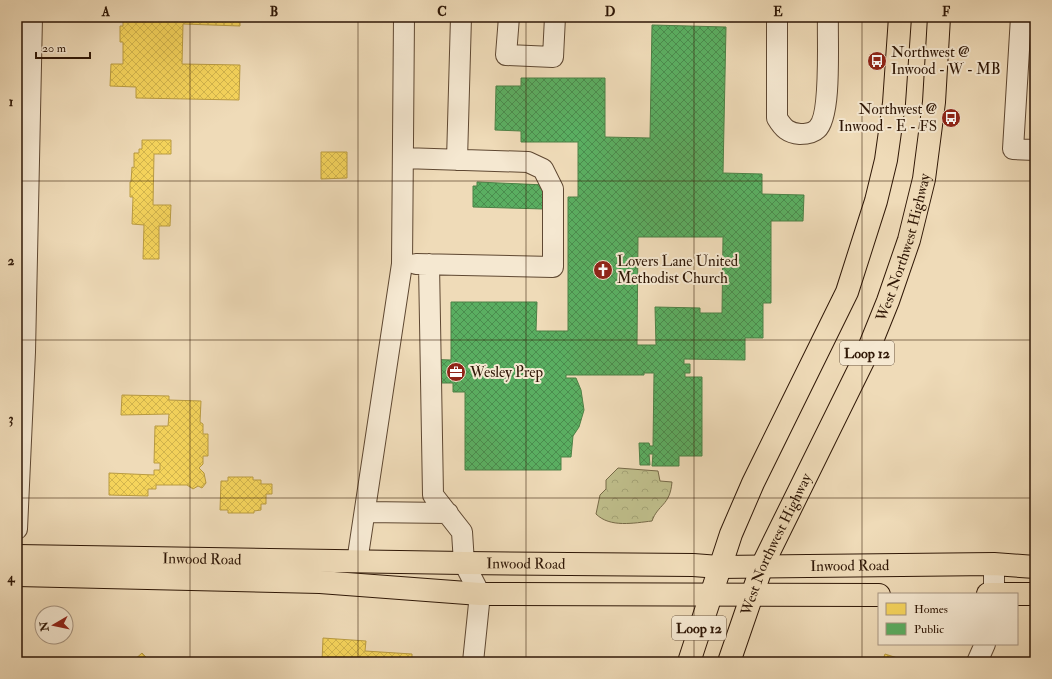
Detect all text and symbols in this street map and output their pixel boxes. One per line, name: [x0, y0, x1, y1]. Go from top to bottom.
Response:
text: A: [101, 4, 111, 20]
text: B: [270, 4, 278, 20]
text: C: [437, 4, 447, 20]
text: D: [605, 4, 616, 20]
text: E: [773, 4, 783, 20]
text: F: [942, 4, 951, 20]
scale bar: [36, 34, 90, 60]
text: 20 m: [42, 41, 67, 56]
place label: Northwest @ Inwood - W - MB: [891, 43, 1001, 79]
bus stop icon: Northwest @ Inwood - W - MB: [866, 50, 888, 72]
text: 1: [9, 94, 14, 110]
place label: Northwest @ Inwood - E - FS: [839, 100, 938, 136]
bus stop icon: Northwest @ Inwood - E - FS: [940, 107, 962, 129]
street label: West Northwest Highway: [871, 172, 934, 325]
place label: Lovers Lane United Methodist Church: [617, 252, 739, 288]
text: 2: [8, 253, 15, 269]
church icon: Lovers Lane United Methodist Church: [592, 259, 614, 281]
road number: Loop 12: [840, 341, 894, 365]
office icon: Wesley Prep: [445, 361, 467, 383]
place label: Wesley Prep: [469, 363, 544, 383]
text: 3: [9, 411, 14, 427]
street label: West Northwest Highway: [736, 470, 816, 619]
street label: Inwood Road: [162, 549, 242, 569]
street label: Inwood Road: [486, 554, 566, 573]
street label: Inwood Road: [810, 556, 890, 576]
text: 4: [6, 570, 15, 586]
legend: [878, 593, 1018, 645]
text: Homes: [914, 602, 948, 617]
north arrow: [34, 605, 74, 645]
road number: Loop 12: [672, 616, 726, 640]
text: N: [37, 619, 52, 633]
text: Public: [914, 622, 944, 637]

